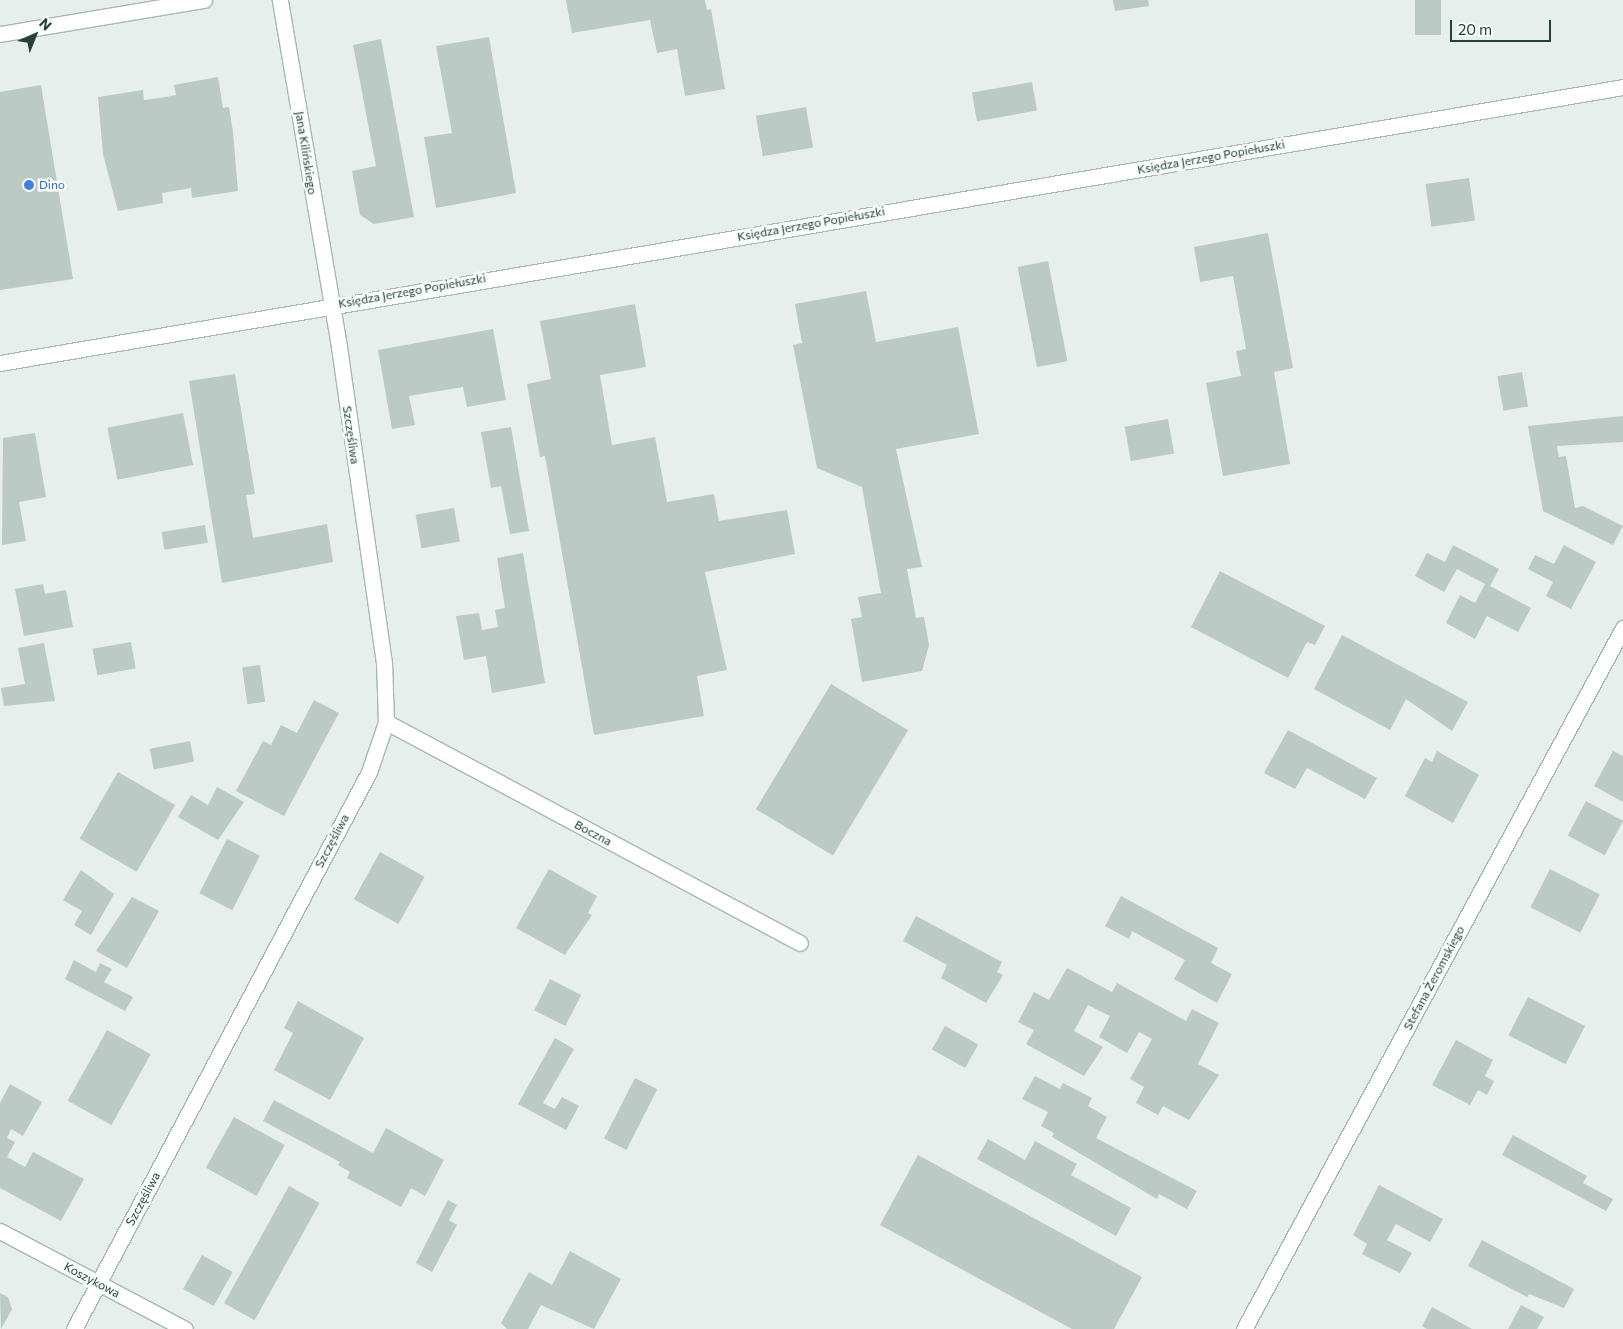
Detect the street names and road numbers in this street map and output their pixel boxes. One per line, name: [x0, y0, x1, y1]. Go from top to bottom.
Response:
street label: Jana Kilińskiego: [292, 110, 320, 196]
street label: Księdza Jerzego Popiełuszki: [1136, 137, 1286, 177]
street label: Księdza Jerzego Popiełuszki: [736, 204, 886, 244]
street label: Księdza Jerzego Popiełuszki: [337, 271, 487, 311]
street label: Szczęśliwa: [340, 405, 362, 465]
street label: Szczęśliwa: [312, 812, 352, 870]
street label: Boczna: [572, 817, 614, 849]
street label: Stefana Żeromskiego: [1400, 923, 1468, 1033]
street label: Szczęśliwa: [123, 1170, 163, 1228]
street label: Koszykowa: [62, 1259, 122, 1301]

